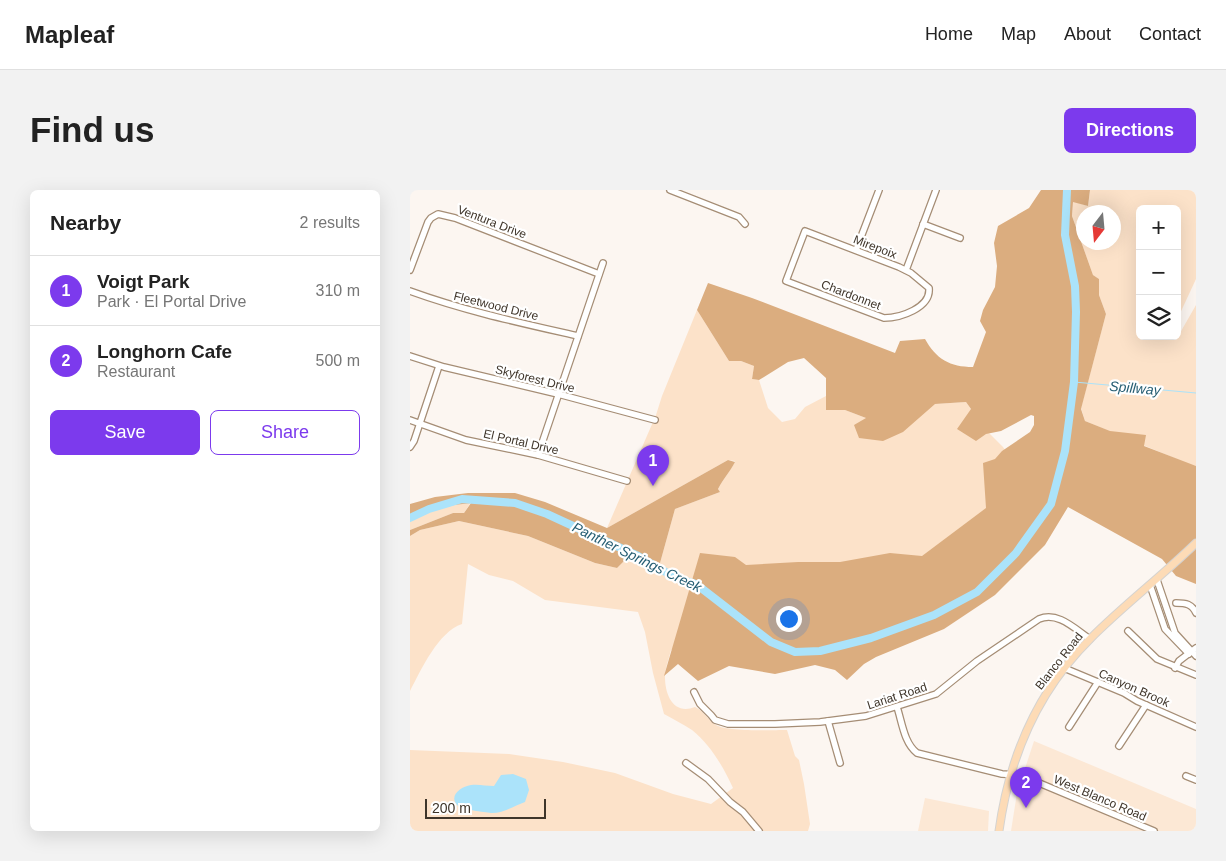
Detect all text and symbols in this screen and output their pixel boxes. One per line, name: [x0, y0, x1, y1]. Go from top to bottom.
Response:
text: Mapleaf: [25, 21, 114, 48]
text: Home: [925, 24, 973, 44]
text: Map: [1001, 24, 1036, 44]
text: About: [1064, 24, 1111, 44]
text: Contact: [1139, 24, 1201, 44]
button: Directions: [1064, 108, 1196, 153]
text: Find us: [30, 110, 154, 149]
street label: Ventura Drive: [456, 202, 529, 242]
north arrow: [1076, 205, 1121, 250]
map controls: [1136, 205, 1181, 340]
button: +: [1136, 205, 1181, 250]
text: Nearby: [50, 211, 121, 234]
text: 2 results: [300, 214, 360, 231]
street label: Mirepoix: [851, 232, 899, 262]
button: −: [1136, 250, 1181, 295]
text: Voigt Park: [97, 271, 190, 292]
street label: Chardonnet: [819, 277, 883, 313]
text: 1: [62, 282, 70, 299]
text: 310 m: [316, 282, 360, 299]
street label: Fleetwood Drive: [452, 289, 540, 323]
text: Park · El Portal Drive: [97, 293, 246, 310]
button: layers: [1136, 295, 1181, 340]
text: Longhorn Cafe: [97, 341, 232, 362]
text: 2: [62, 352, 70, 369]
text: 500 m: [316, 352, 360, 369]
street label: Skyforest Drive: [494, 362, 576, 396]
text: Restaurant: [97, 363, 175, 380]
water label: Spillway: [1109, 378, 1162, 398]
button: Save: [50, 410, 200, 455]
button: Share: [210, 410, 360, 455]
street label: El Portal Drive: [482, 427, 560, 458]
pin: 1: [637, 445, 669, 486]
water label: Panther Springs Creek: [570, 519, 705, 596]
your location: [776, 606, 802, 632]
street label: Blanco Road: [1032, 630, 1086, 692]
street label: Canyon Brook: [1096, 666, 1172, 710]
street label: Lariat Road: [865, 680, 929, 712]
pin: 2: [1010, 767, 1042, 808]
street label: West Blanco Road: [1052, 772, 1148, 824]
scale bar: [425, 796, 546, 819]
text: 200 m: [432, 800, 471, 816]

